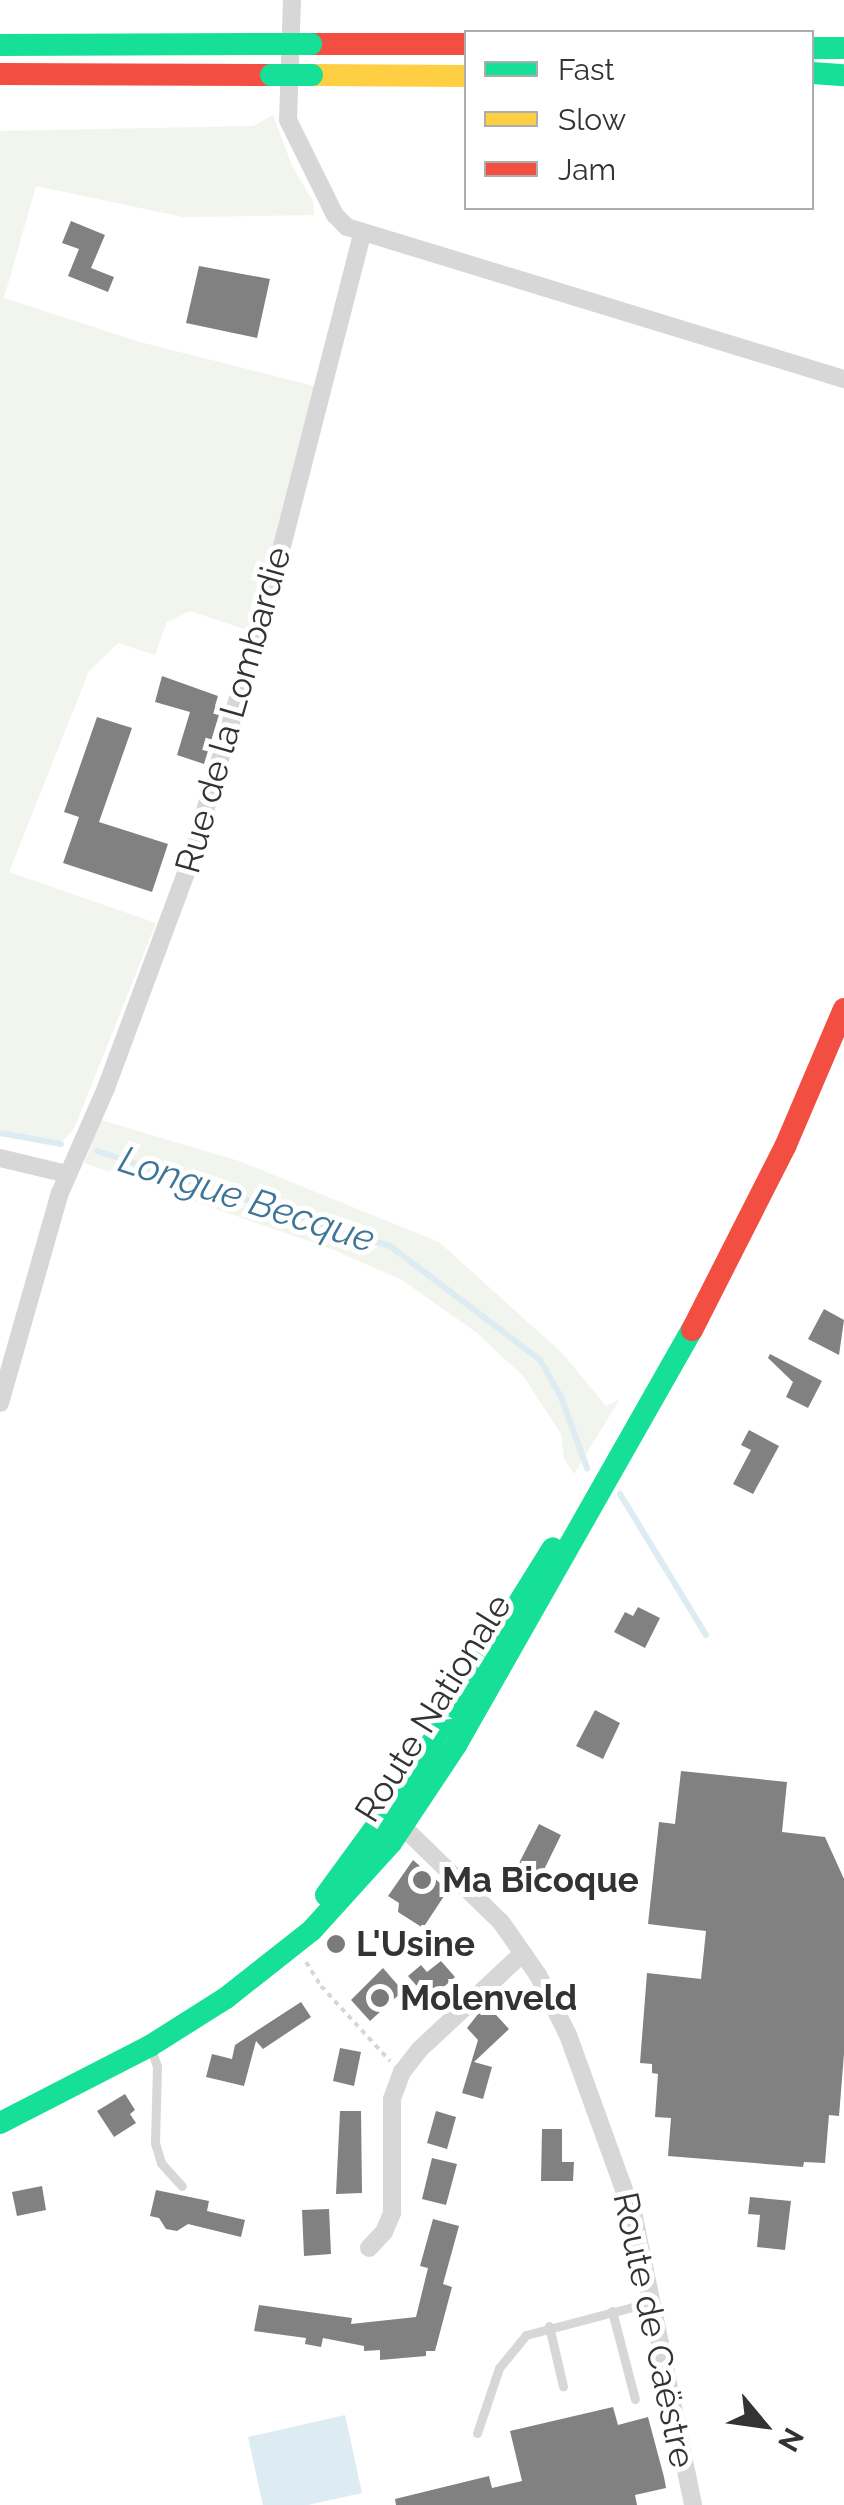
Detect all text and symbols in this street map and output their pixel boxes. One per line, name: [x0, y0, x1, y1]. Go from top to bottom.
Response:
legend: [464, 30, 814, 210]
text: Fast: [558, 52, 615, 87]
text: Slow: [558, 102, 626, 137]
text: Jam: [558, 152, 616, 187]
street label: Rue de la Lombardie: [166, 542, 300, 878]
water label: Longue Becque: [113, 1136, 381, 1262]
street label: Route Nationale: [346, 1587, 520, 1829]
place label: Ma Bicoque: [442, 1859, 639, 1901]
marker: Ma Bicoque: [411, 1869, 433, 1891]
place label: L'Usine: [356, 1923, 475, 1965]
marker: L'Usine: [325, 1933, 347, 1955]
place label: Molenveld: [400, 1977, 577, 2019]
marker: Molenveld: [369, 1987, 391, 2009]
street label: Route de Caëstre: [604, 2188, 704, 2472]
north arrow: [714, 2375, 814, 2475]
text: N: [771, 2422, 810, 2457]

